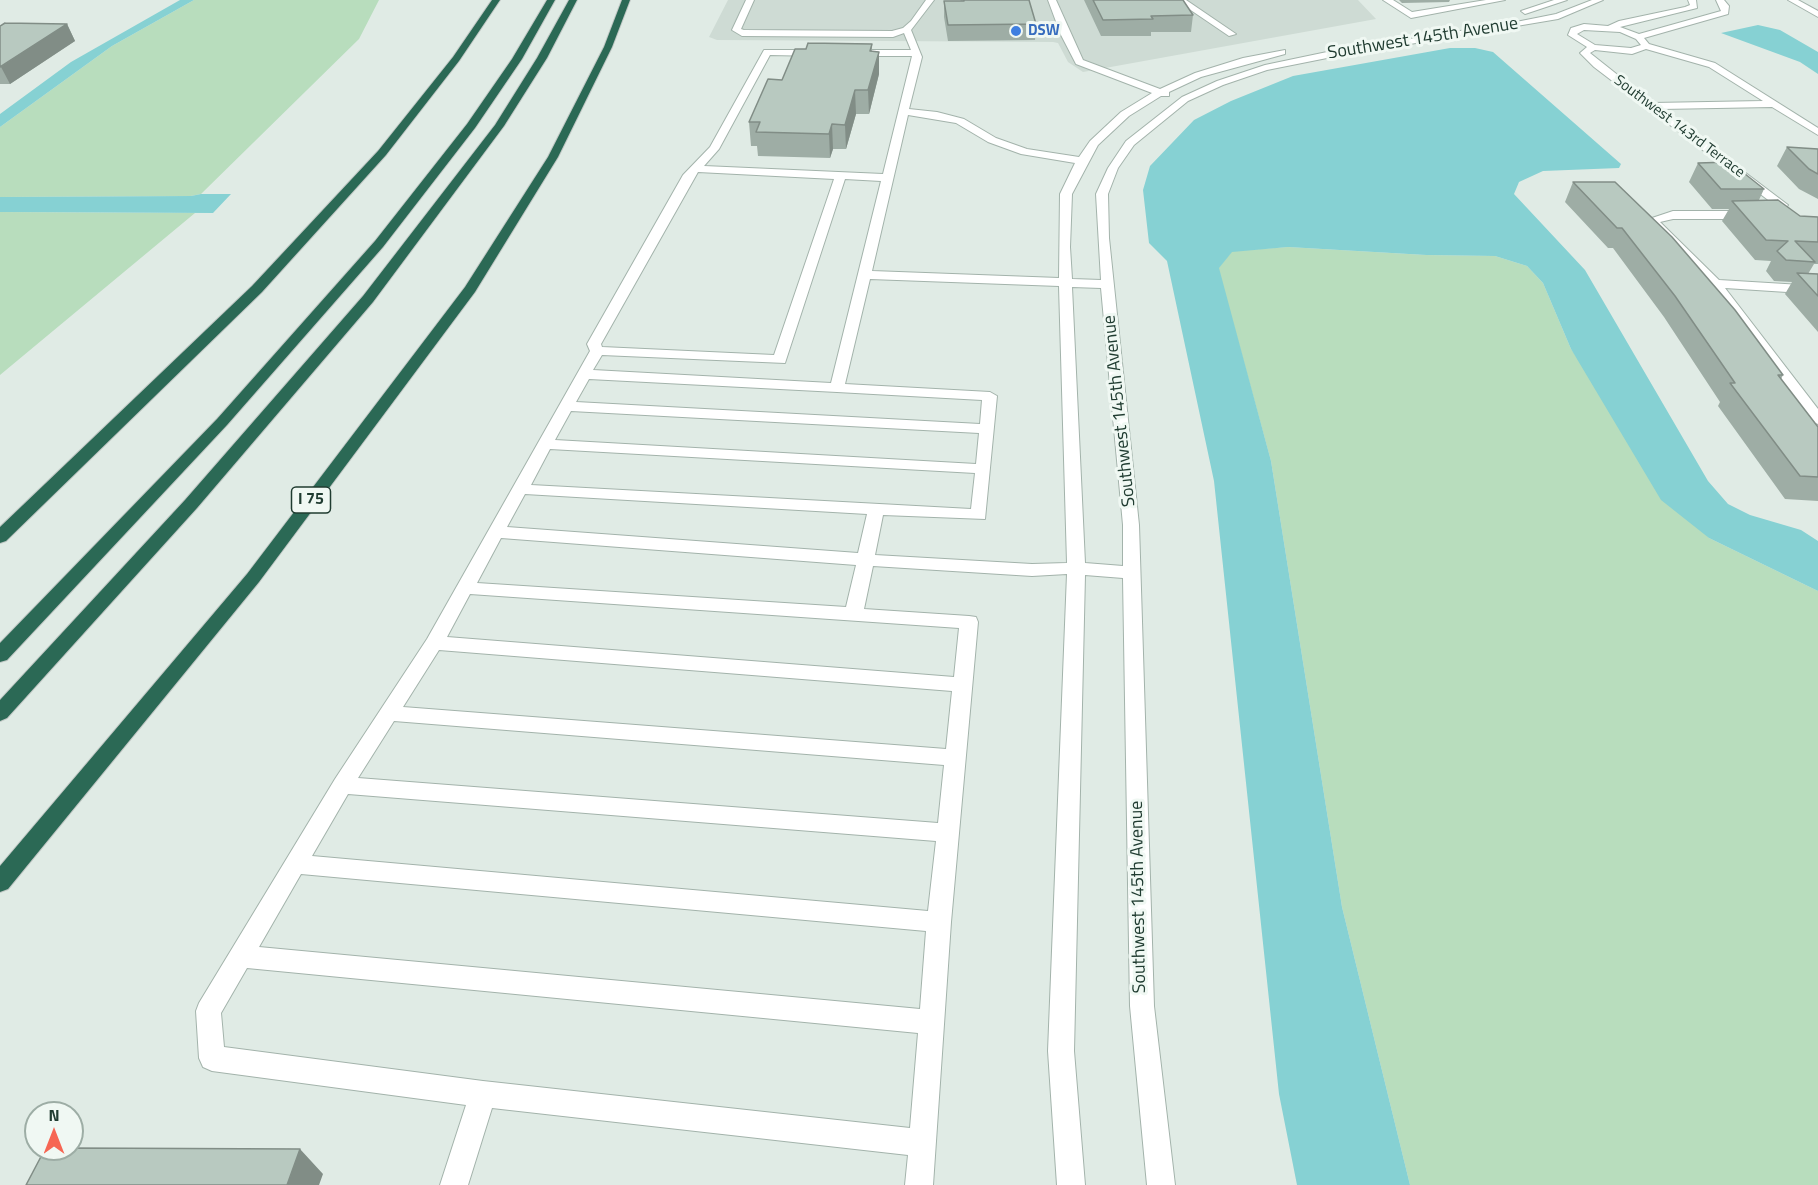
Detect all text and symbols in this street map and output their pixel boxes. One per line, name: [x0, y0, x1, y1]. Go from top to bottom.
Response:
street label: Southwest 145th Avenue: [1326, 13, 1520, 65]
place label: DSW: [1028, 22, 1060, 40]
marker: DSW: [1009, 24, 1023, 38]
street label: Southwest 143rd Terrace: [1610, 72, 1748, 182]
street label: Southwest 145th Avenue: [1099, 314, 1141, 508]
road number: I 75: [292, 487, 330, 513]
street label: Southwest 145th Avenue: [1127, 801, 1151, 993]
north arrow: [24, 1101, 84, 1161]
text: N: [48, 1103, 60, 1127]

